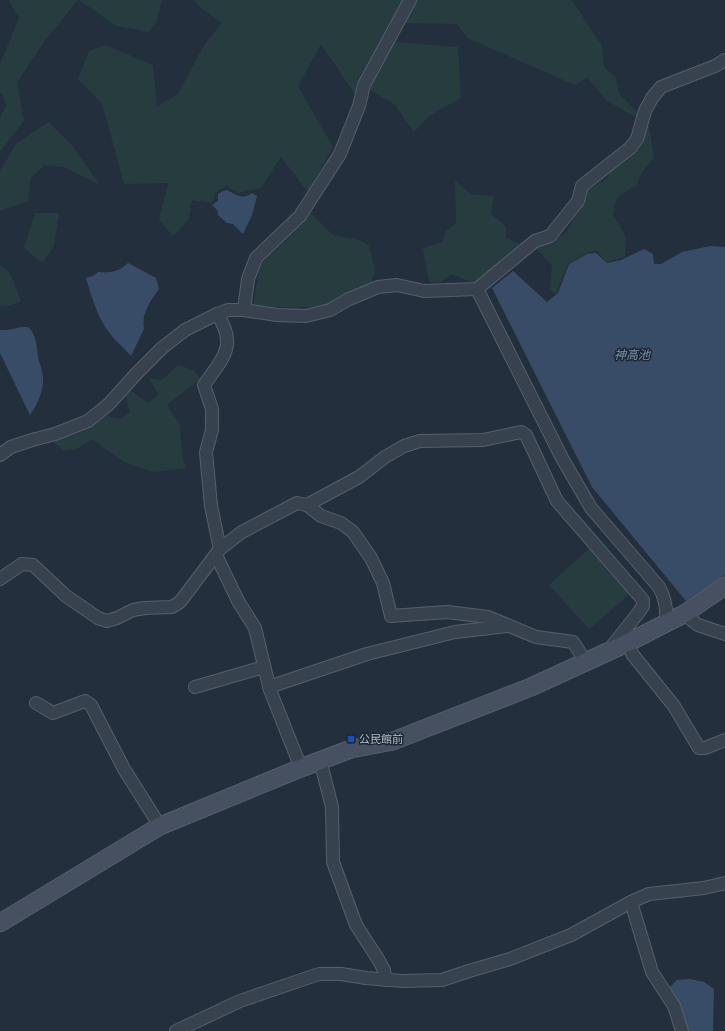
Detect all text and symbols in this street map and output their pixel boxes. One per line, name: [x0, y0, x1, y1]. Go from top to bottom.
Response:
water label: 神高池: [614, 347, 651, 363]
place label: 公民館前: [359, 732, 403, 746]
marker: 公民館前: [346, 734, 356, 744]

